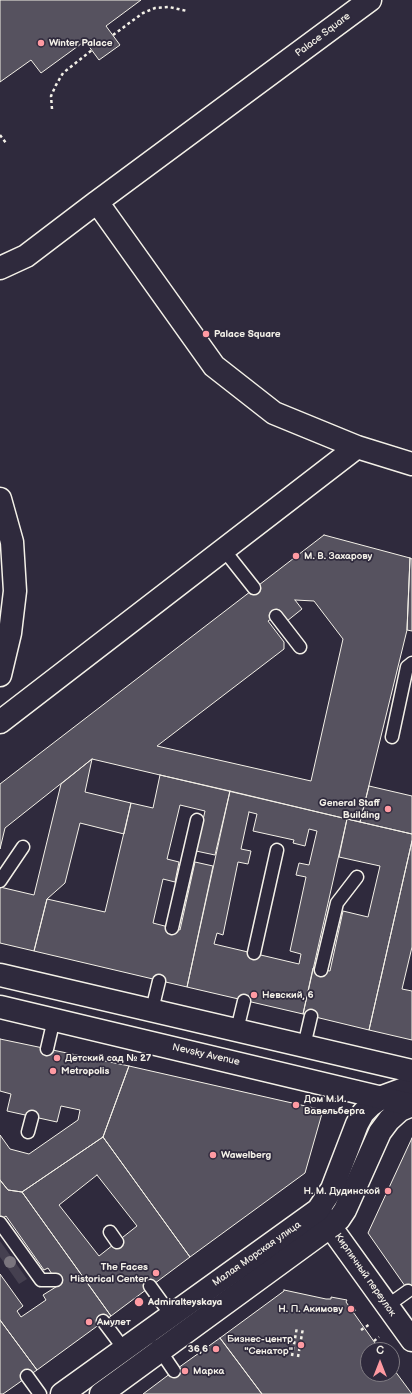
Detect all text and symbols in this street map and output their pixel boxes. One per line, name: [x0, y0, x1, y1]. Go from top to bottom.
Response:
street label: Palace Square: [293, 10, 353, 60]
place label: Winter Palace: [49, 37, 113, 49]
marker: Winter Palace: [36, 38, 46, 48]
place label: Palace Square: [214, 328, 280, 340]
marker: Palace Square: [201, 329, 211, 339]
place label: М. В. Захарову: [304, 550, 372, 562]
marker: М. В. Захарову: [291, 551, 301, 561]
place label: General Staff Building: [319, 797, 380, 820]
marker: General Staff Building: [383, 804, 393, 814]
place label: Невский, 6: [262, 989, 313, 1001]
marker: Невский, 6: [249, 990, 259, 1000]
street label: Nevsky Avenue: [171, 1041, 241, 1069]
place label: Детский сад № 27: [65, 1052, 151, 1064]
marker: Детский сад № 27: [52, 1053, 62, 1063]
place label: Metropolis: [61, 1065, 109, 1077]
marker: Metropolis: [48, 1066, 58, 1076]
place label: Дом М.И. Вавельберга: [304, 1093, 365, 1116]
marker: Дом М.И. Вавельберга: [291, 1100, 301, 1110]
place label: Wawelberg: [221, 1149, 271, 1161]
marker: Wawelberg: [208, 1150, 218, 1160]
place label: Н. М. Дудинской: [303, 1185, 380, 1197]
marker: Н. М. Дудинской: [383, 1186, 393, 1196]
street label: Малая Морская улица: [210, 1219, 304, 1289]
street label: Кирпичный переулок: [332, 1231, 398, 1319]
place label: The Faces Historical Center: [70, 1261, 148, 1284]
marker: The Faces Historical Center: [151, 1268, 161, 1278]
marker: Admiralteyskaya: [133, 1296, 145, 1308]
place label: Admiralteyskaya: [148, 1296, 222, 1308]
place label: Н. П. Акимову: [278, 1303, 343, 1315]
marker: Н. П. Акимову: [346, 1304, 356, 1314]
place label: Амулет: [97, 1316, 131, 1328]
marker: Амулет: [84, 1317, 94, 1327]
place label: Бизнес-центр "Сенатор": [227, 1333, 293, 1356]
marker: Бизнес-центр "Сенатор": [296, 1340, 306, 1350]
north arrow: [360, 1342, 400, 1382]
place label: 36,6: [188, 1343, 208, 1355]
marker: 36,6: [211, 1344, 221, 1354]
text: С: [376, 1344, 384, 1357]
place label: Марка: [193, 1365, 224, 1377]
marker: Марка: [180, 1366, 190, 1376]

